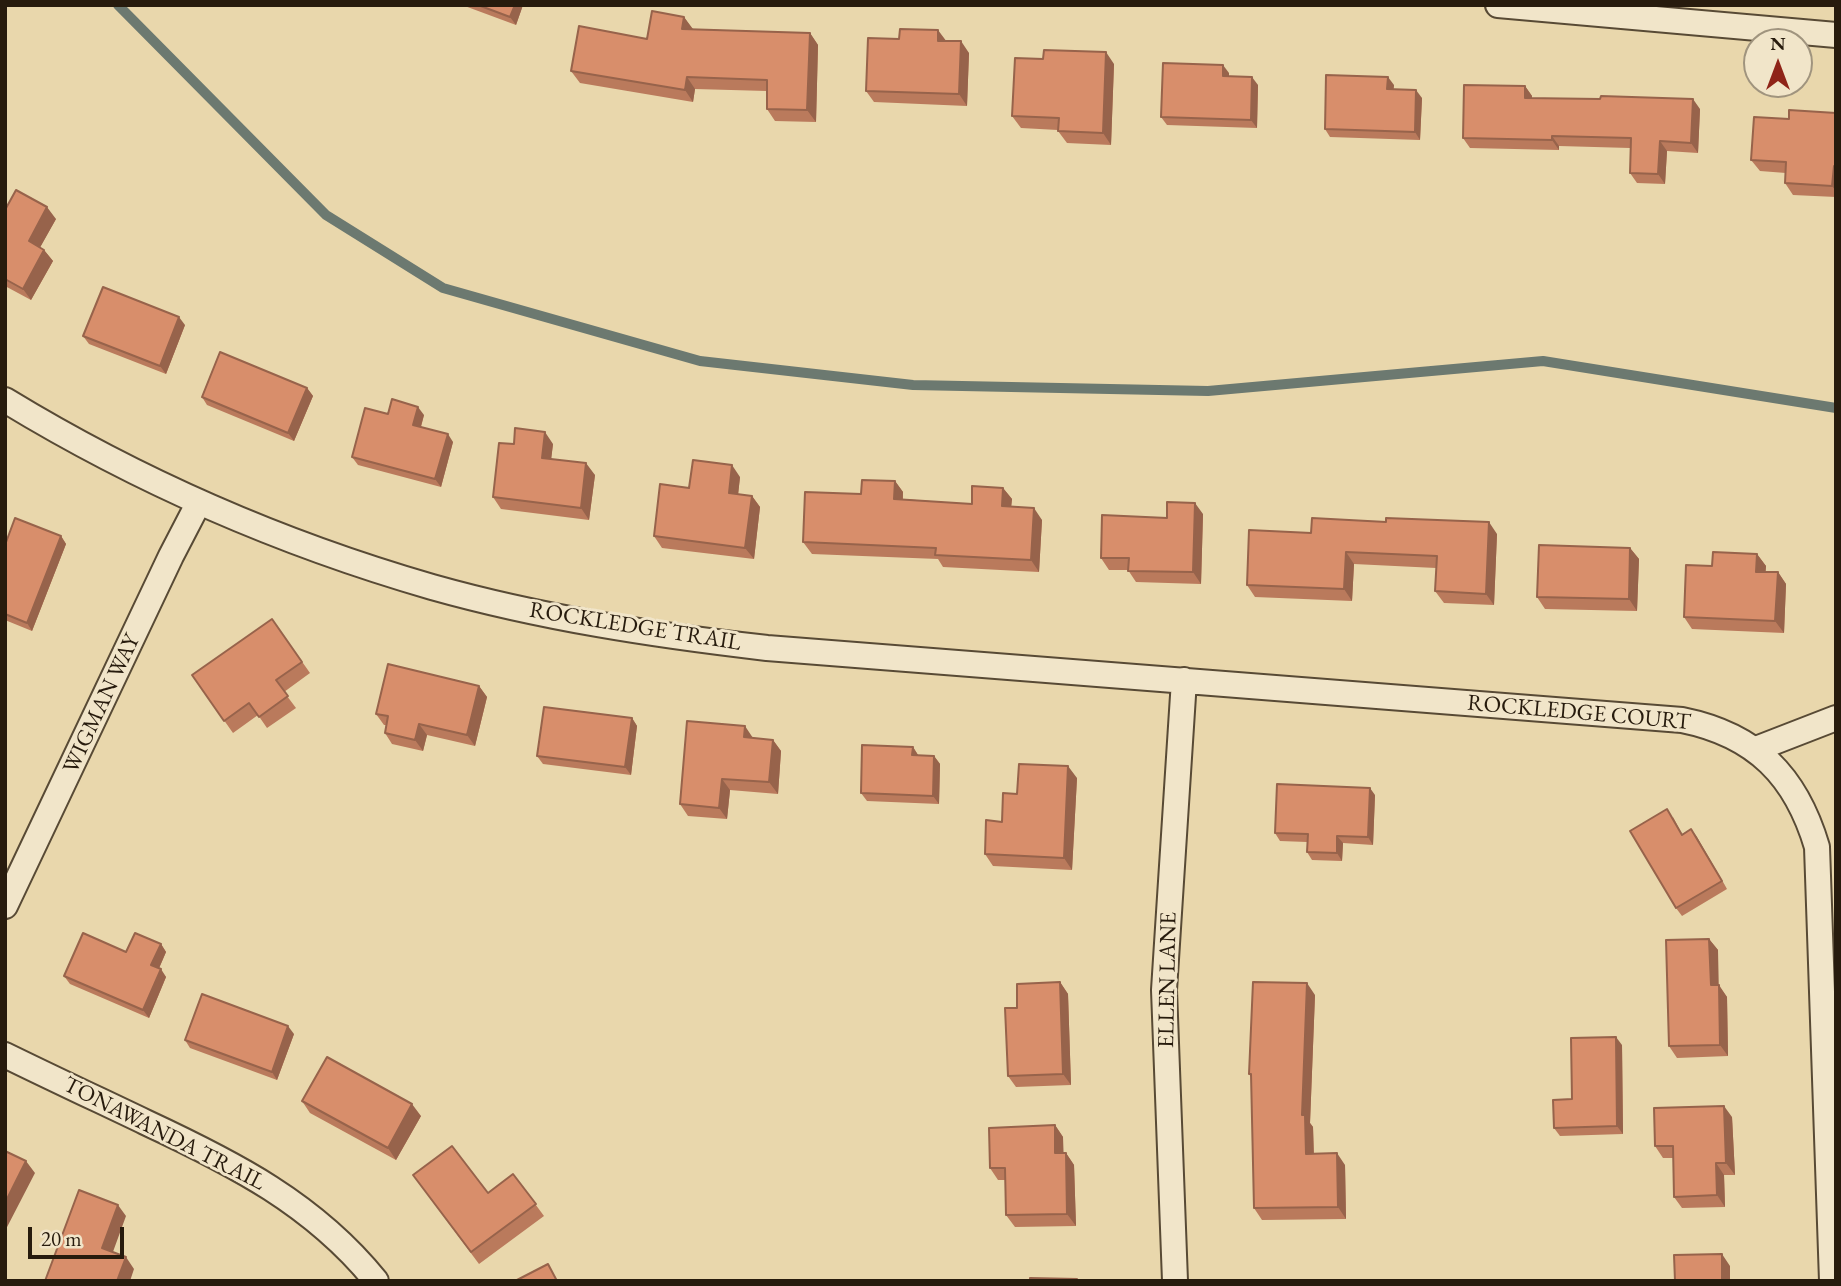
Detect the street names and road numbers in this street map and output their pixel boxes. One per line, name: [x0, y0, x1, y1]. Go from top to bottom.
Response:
street label: ROCKLEDGE TRAIL: [527, 597, 743, 657]
street label: WIGMAN WAY: [58, 630, 146, 778]
street label: ROCKLEDGE COURT: [1466, 689, 1692, 737]
street label: ELLEN LANE: [1153, 912, 1183, 1048]
street label: TONAWANDA TRAIL: [59, 1071, 269, 1197]

